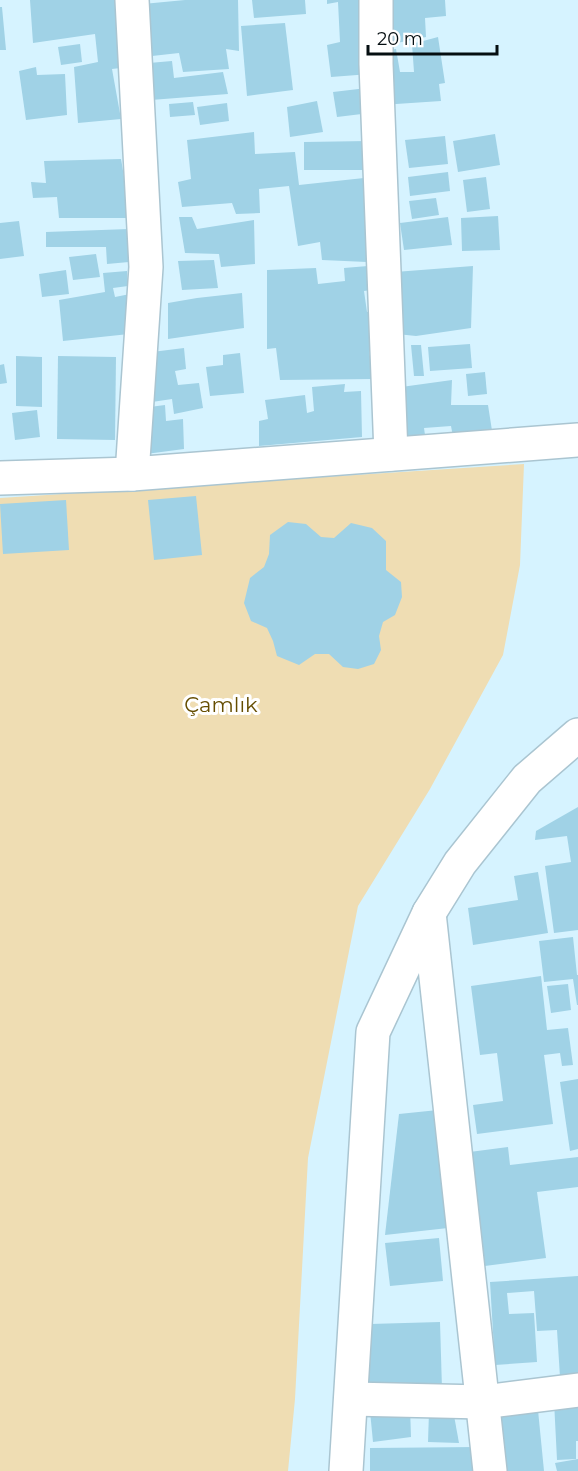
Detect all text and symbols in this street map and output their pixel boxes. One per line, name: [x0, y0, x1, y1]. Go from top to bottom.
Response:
scale bar: [368, 18, 497, 56]
text: 20 m: [377, 28, 423, 50]
park label: Çamlık: [184, 692, 258, 717]

